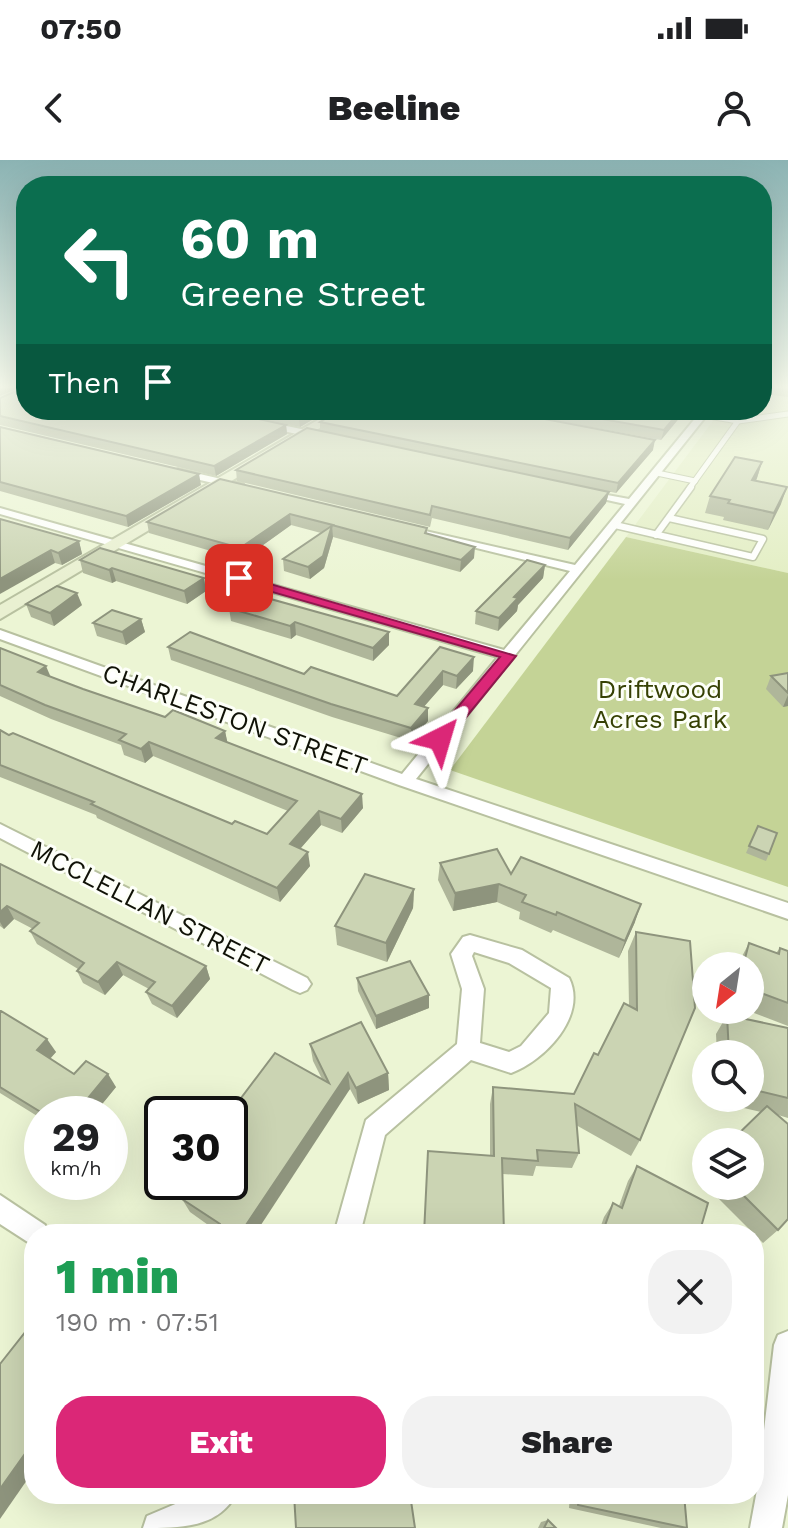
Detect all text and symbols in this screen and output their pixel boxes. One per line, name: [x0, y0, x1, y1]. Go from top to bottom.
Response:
text: 07:50: [40, 11, 122, 46]
icon: back: [32, 86, 76, 130]
icon: person: [712, 86, 756, 130]
text: Beeline: [328, 87, 460, 129]
text: 60 m: [180, 206, 319, 272]
icon: left: [48, 208, 152, 312]
text: Greene Street: [180, 273, 425, 315]
icon: arrive: [136, 360, 180, 404]
text: Then: [48, 365, 120, 400]
pin: [205, 544, 273, 612]
icon: arrive: [217, 556, 261, 600]
street label: CHARLESTON STREET: [98, 657, 372, 781]
park label: Driftwood Acres Park: [592, 674, 728, 734]
position arrow: [398, 697, 482, 781]
street label: MCCLELLAN STREET: [26, 834, 274, 980]
north arrow: [692, 952, 764, 1024]
map controls: [692, 952, 764, 1200]
button: search: [692, 1040, 764, 1112]
speed limit sign: 30: [144, 1096, 248, 1200]
text: 29: [52, 1114, 100, 1161]
button: layers: [692, 1128, 764, 1200]
text: km/h: [50, 1156, 102, 1180]
text: 1 min: [56, 1248, 179, 1305]
button: close: [648, 1250, 732, 1334]
text: 190 m · 07:51: [56, 1307, 219, 1337]
button: Exit: [56, 1396, 386, 1488]
button: Share: [402, 1396, 732, 1488]

